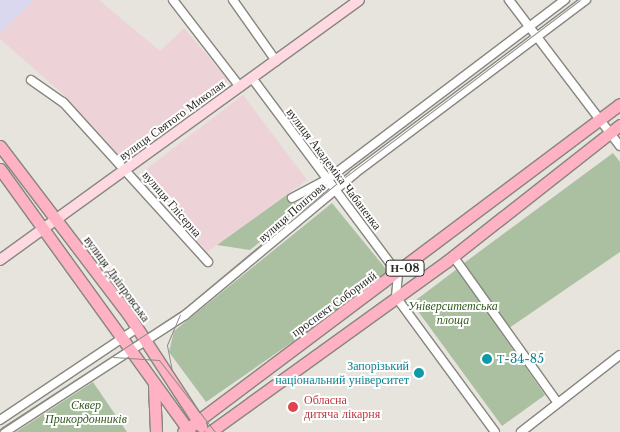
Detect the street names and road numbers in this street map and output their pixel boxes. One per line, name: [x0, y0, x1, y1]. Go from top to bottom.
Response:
street label: вулиця Святого Миколая: [116, 77, 228, 163]
street label: вулиця Академіка Чабаненка: [284, 105, 384, 233]
street label: вулиця Глісерна: [140, 168, 204, 240]
street label: вулиця Поштова: [255, 179, 329, 245]
street label: вулиця Дніпровська: [81, 233, 153, 325]
road number: Н-08: [385, 260, 425, 276]
street label: проспект Соборний: [289, 268, 379, 340]

